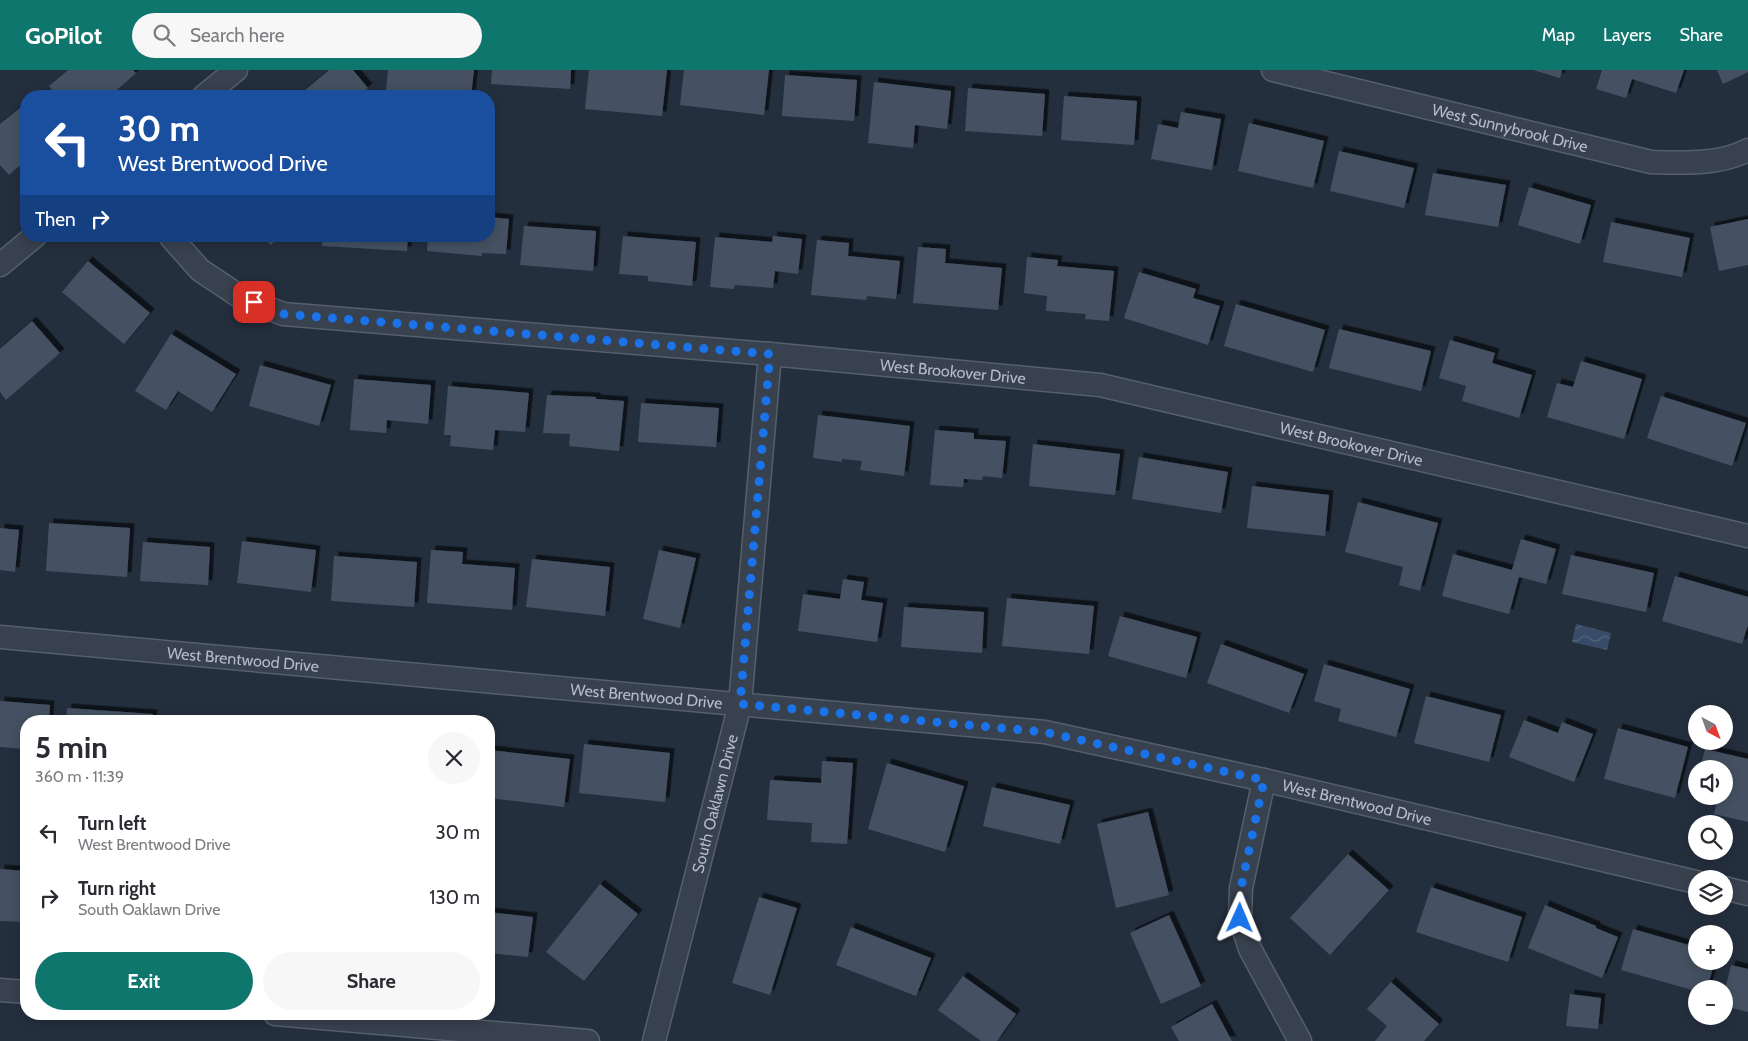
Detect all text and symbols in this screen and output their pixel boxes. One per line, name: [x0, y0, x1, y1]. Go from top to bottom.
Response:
search box: [132, 13, 482, 58]
text: GoPilot: [25, 21, 102, 50]
icon: search: [150, 21, 178, 49]
text: Search here: [190, 24, 284, 47]
text: Map: [1542, 24, 1575, 46]
text: Layers: [1603, 24, 1652, 46]
text: Share: [1680, 24, 1723, 46]
street label: West Sunnybrook Drive: [1430, 100, 1590, 156]
text: 30 m: [118, 107, 200, 150]
icon: left: [35, 110, 100, 175]
text: West Brentwood Drive: [118, 150, 328, 177]
icon: right: [86, 205, 114, 233]
text: Then: [35, 208, 76, 231]
pin: [233, 281, 275, 323]
icon: arrive: [240, 288, 268, 316]
street label: West Brookover Drive: [879, 355, 1026, 388]
street label: West Brookover Drive: [1278, 418, 1425, 470]
street label: West Brentwood Drive: [166, 643, 320, 676]
street label: West Brentwood Drive: [569, 680, 723, 713]
north arrow: [1688, 705, 1732, 750]
map controls: [1688, 705, 1733, 1025]
text: 5 min: [35, 729, 108, 766]
button: close: [428, 732, 480, 784]
street label: South Oaklawn Drive: [688, 732, 742, 875]
button: sound: [1688, 760, 1733, 805]
text: 360 m · 11:39: [35, 767, 124, 786]
street label: West Brentwood Drive: [1280, 776, 1433, 829]
text: Turn left: [78, 812, 146, 835]
button: search: [1688, 815, 1733, 860]
icon: left: [35, 819, 63, 847]
text: 30 m: [436, 821, 480, 844]
text: West Brentwood Drive: [78, 835, 231, 854]
button: layers: [1688, 870, 1733, 915]
text: Turn right: [78, 877, 156, 900]
icon: right: [35, 884, 63, 912]
text: 130 m: [429, 886, 480, 909]
position arrow: [1213, 891, 1265, 943]
text: South Oaklawn Drive: [78, 900, 221, 919]
button: +: [1688, 925, 1733, 970]
button: Exit: [35, 952, 253, 1010]
button: Share: [263, 952, 480, 1010]
button: −: [1688, 980, 1733, 1025]

